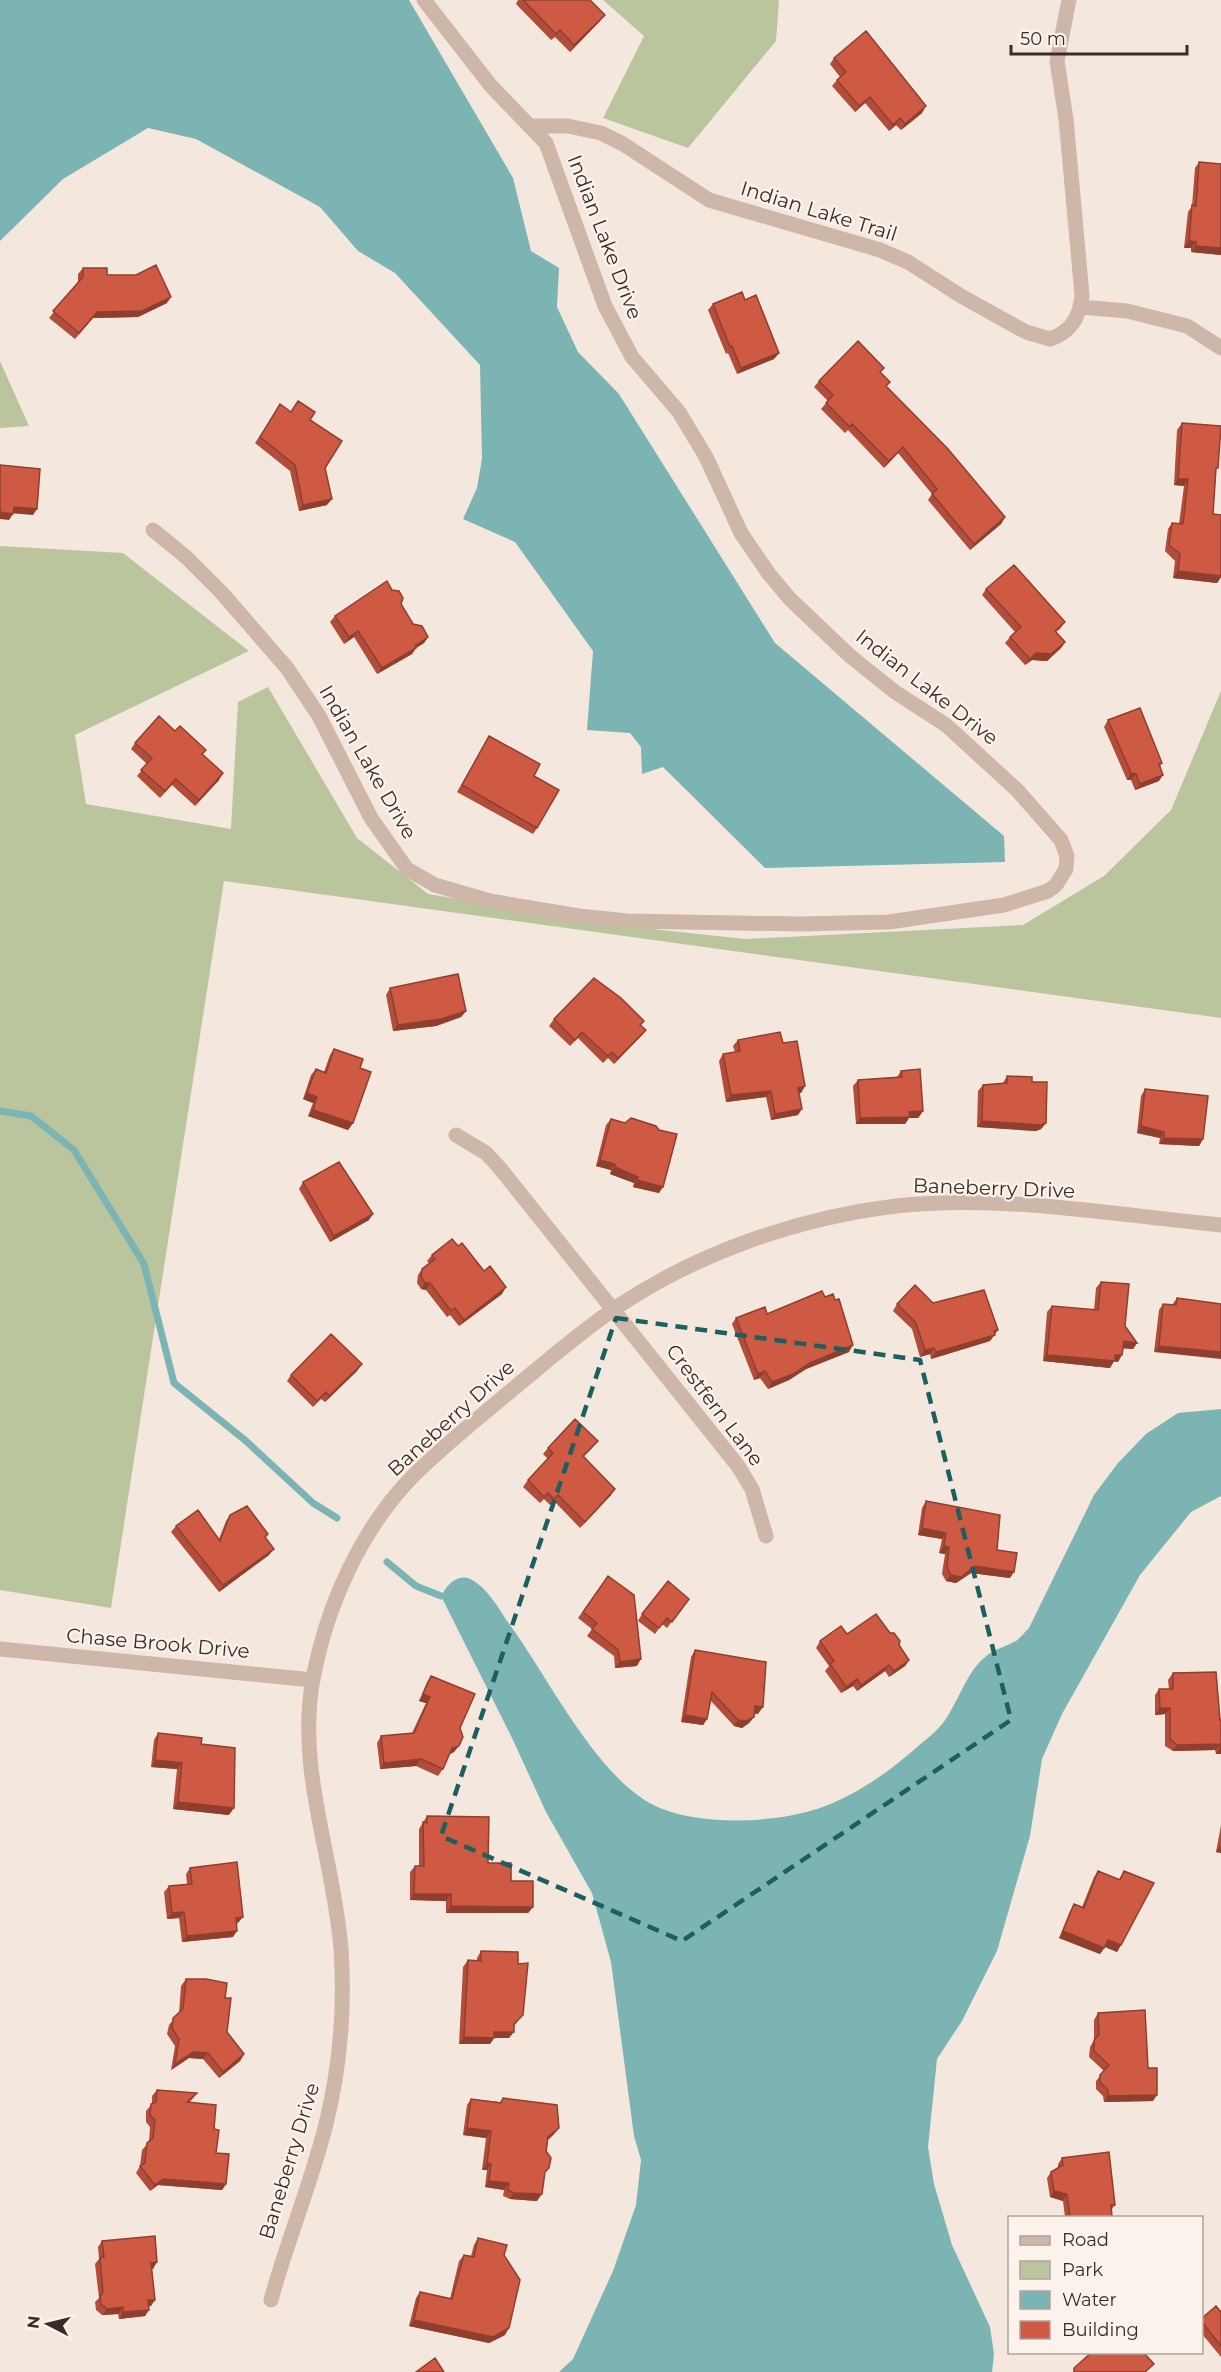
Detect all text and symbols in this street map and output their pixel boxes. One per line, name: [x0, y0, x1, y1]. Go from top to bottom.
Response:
scale bar: [1011, 18, 1186, 56]
text: 50 m: [1020, 28, 1066, 50]
street label: Indian Lake Drive: [563, 152, 647, 322]
street label: Indian Lake Trail: [738, 176, 900, 246]
street label: Indian Lake Drive: [851, 624, 1003, 750]
street label: Indian Lake Drive: [314, 681, 422, 843]
street label: Baneberry Drive: [912, 1173, 1076, 1203]
street label: Crestfern Lane: [661, 1339, 769, 1471]
street label: Baneberry Drive: [383, 1355, 519, 1481]
street label: Chase Brook Drive: [65, 1623, 251, 1663]
street label: Baneberry Drive: [254, 2080, 324, 2242]
legend: [1008, 2216, 1203, 2354]
text: Road: [1062, 2229, 1109, 2251]
text: Park: [1062, 2259, 1103, 2281]
text: Water: [1062, 2289, 1117, 2311]
north arrow: [18, 2294, 78, 2354]
text: N: [23, 2315, 44, 2330]
text: Building: [1062, 2319, 1139, 2341]

